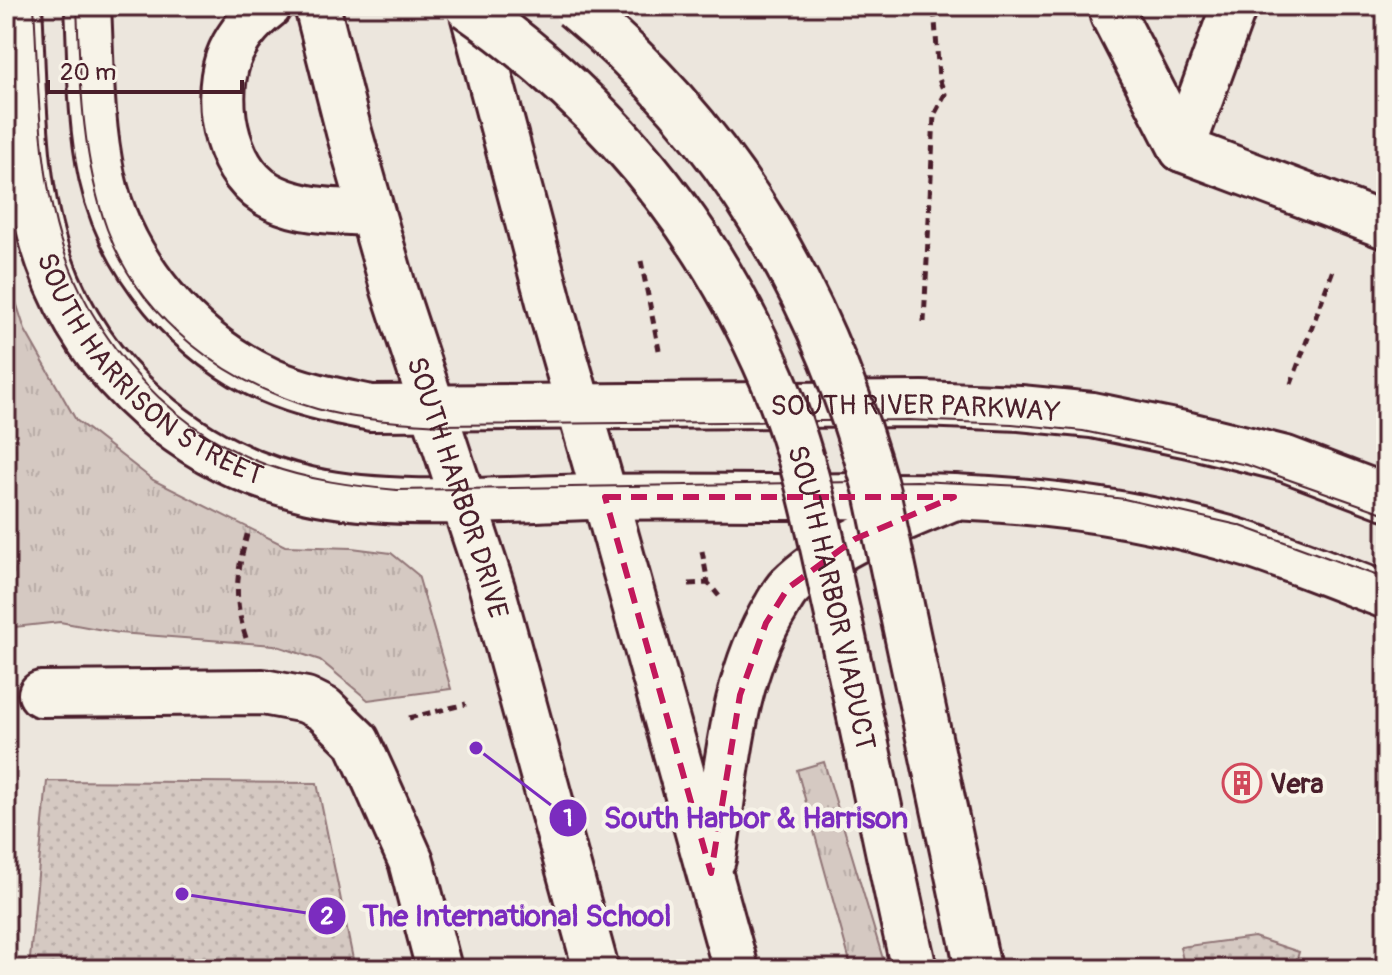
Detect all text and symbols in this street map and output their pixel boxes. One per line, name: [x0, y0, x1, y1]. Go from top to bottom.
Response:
scale bar: [48, 44, 242, 94]
text: 20 m: [60, 58, 116, 87]
street label: SOUTH HARRISON STREET: [28, 248, 268, 494]
street label: SOUTH HARBOR DRIVE: [398, 353, 515, 623]
street label: SOUTH RIVER PARKWAY: [770, 388, 1062, 431]
street label: SOUTH HARBOR VIADUCT: [779, 441, 883, 754]
building icon: Vera: [1221, 762, 1263, 804]
place label: Vera: [1270, 767, 1324, 802]
callout: South Harbor & Harrison: [548, 791, 924, 845]
text: South Harbor & Harrison: [604, 800, 908, 837]
text: 1: [563, 804, 573, 833]
callout: The International School: [307, 889, 688, 943]
text: The International School: [362, 898, 671, 935]
text: 2: [320, 902, 334, 931]

